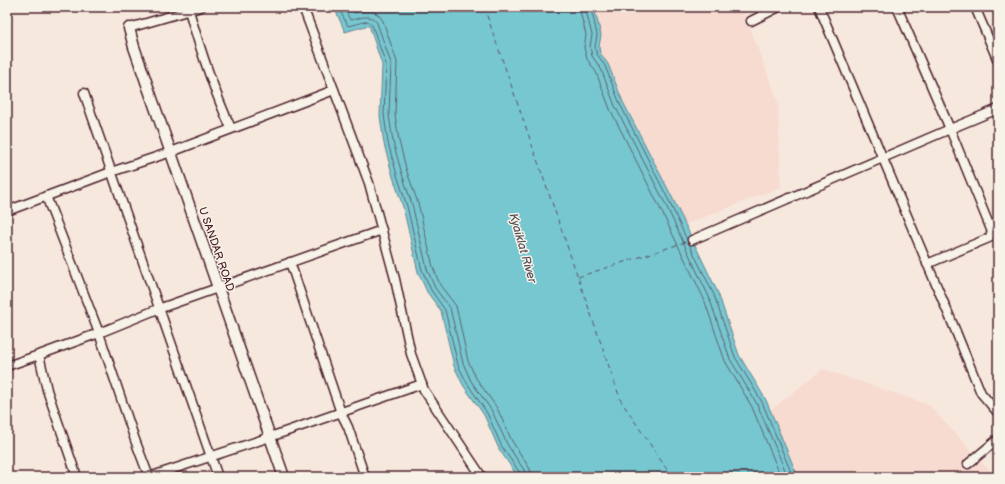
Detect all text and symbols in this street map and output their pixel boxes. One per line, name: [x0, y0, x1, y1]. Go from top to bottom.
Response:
street label: U SANDAR ROAD: [196, 205, 237, 293]
water label: Kyaiklat River: [505, 211, 540, 286]

